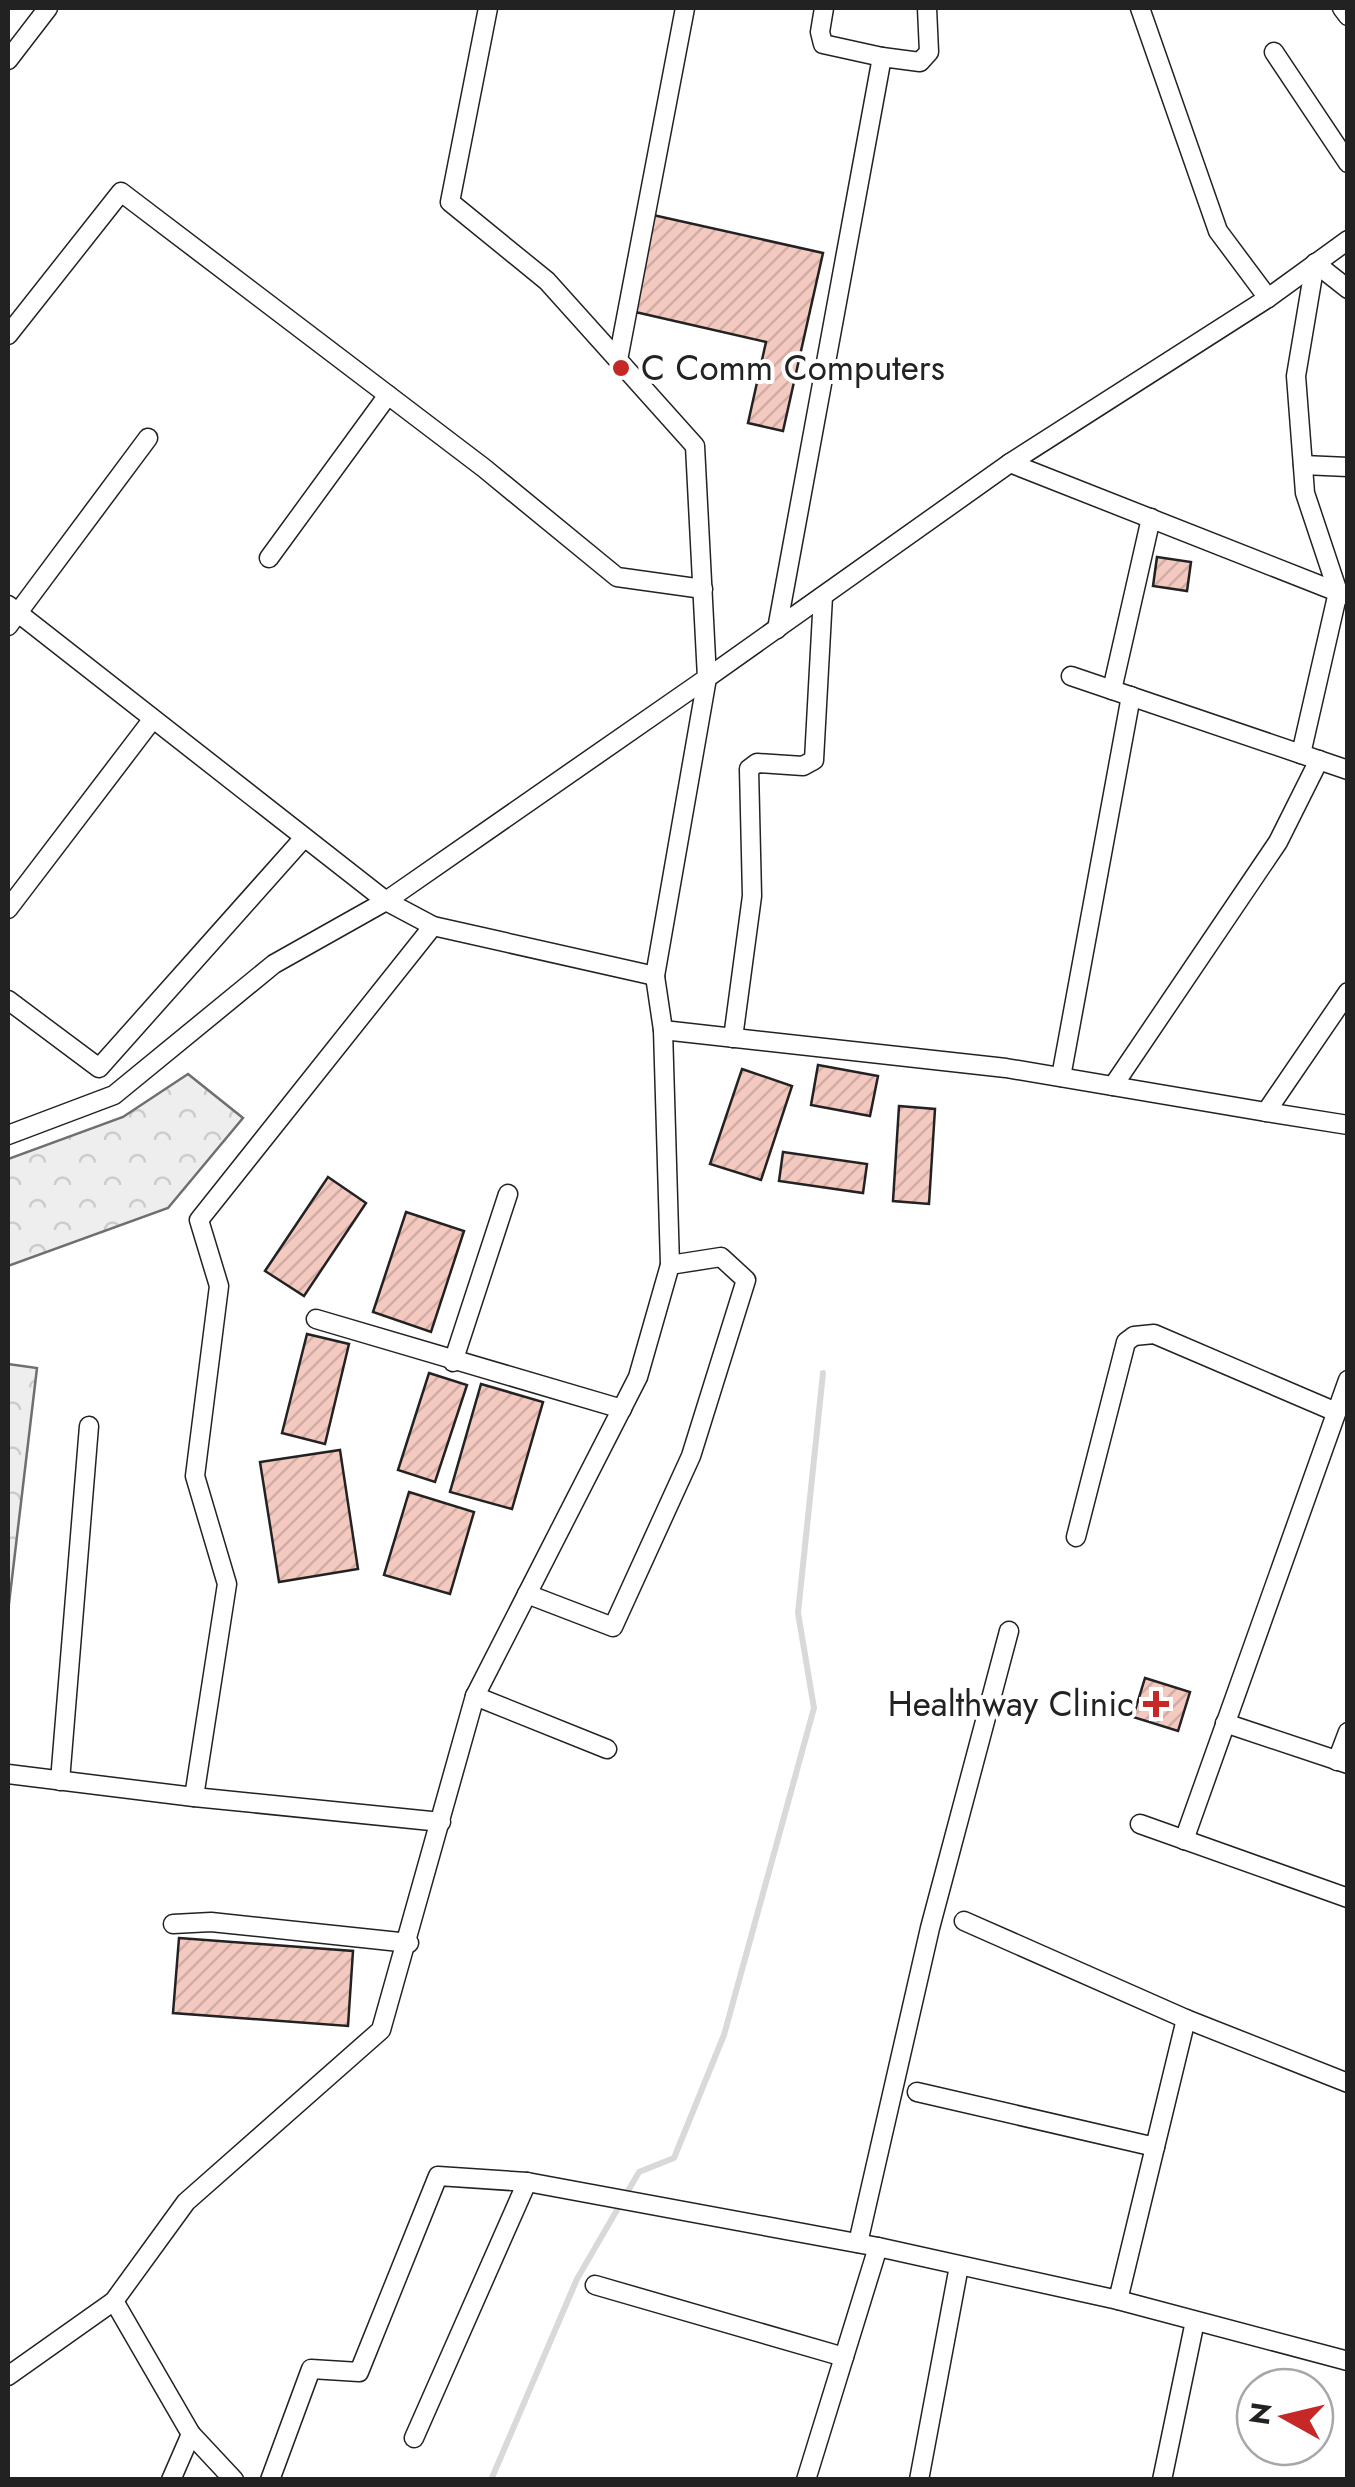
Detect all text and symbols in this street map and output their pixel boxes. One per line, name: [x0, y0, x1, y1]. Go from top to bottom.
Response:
place label: C Comm Computers: [641, 343, 945, 393]
marker: C Comm Computers: [610, 357, 632, 379]
place label: Healthway Clinic: [888, 1679, 1134, 1729]
marker: Healthway Clinic: [1143, 1691, 1169, 1717]
north arrow: [1235, 2367, 1335, 2467]
text: N: [1239, 2400, 1283, 2427]

